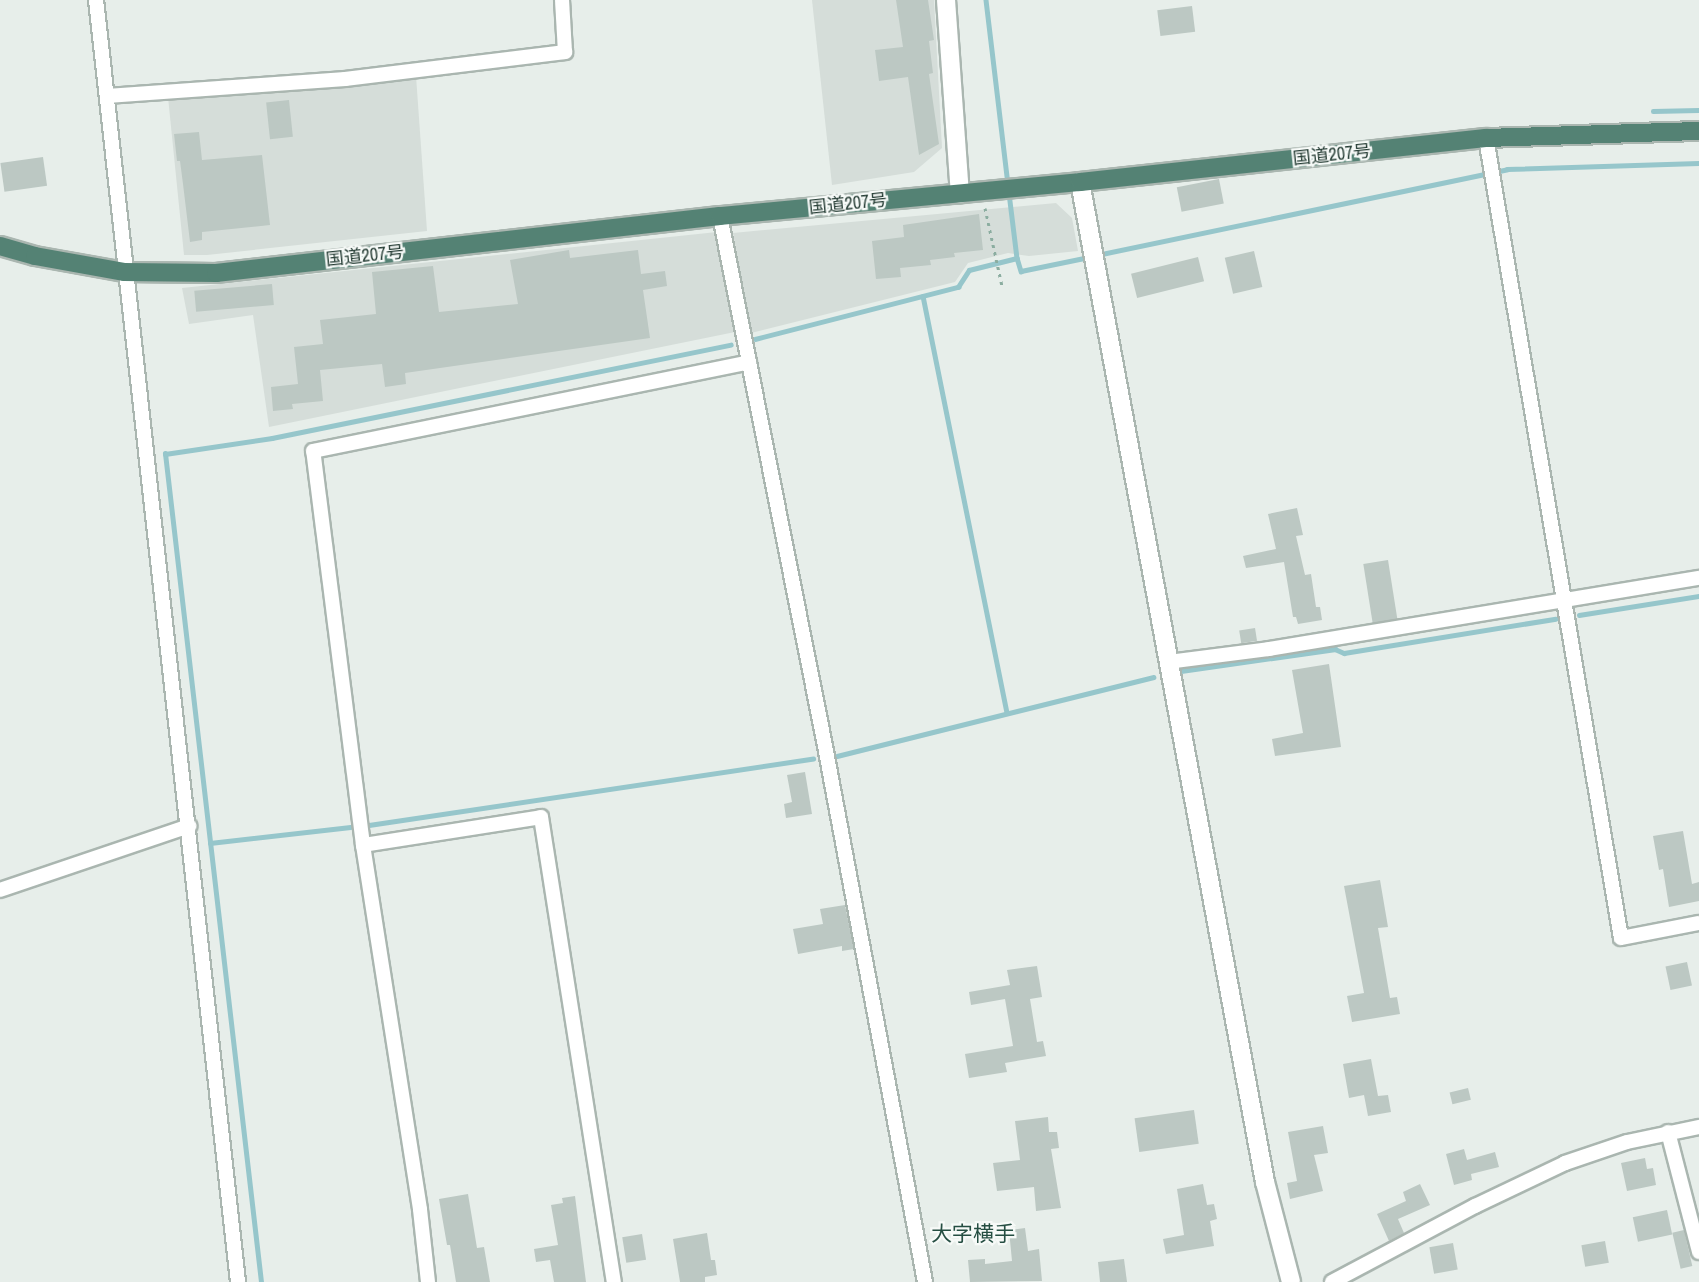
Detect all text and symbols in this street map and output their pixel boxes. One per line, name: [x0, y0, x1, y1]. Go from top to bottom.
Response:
street label: 国道207号: [1292, 140, 1372, 170]
street label: 国道207号: [808, 189, 888, 219]
street label: 国道207号: [325, 241, 405, 271]
district label: 大字横手: [931, 1221, 1015, 1247]

